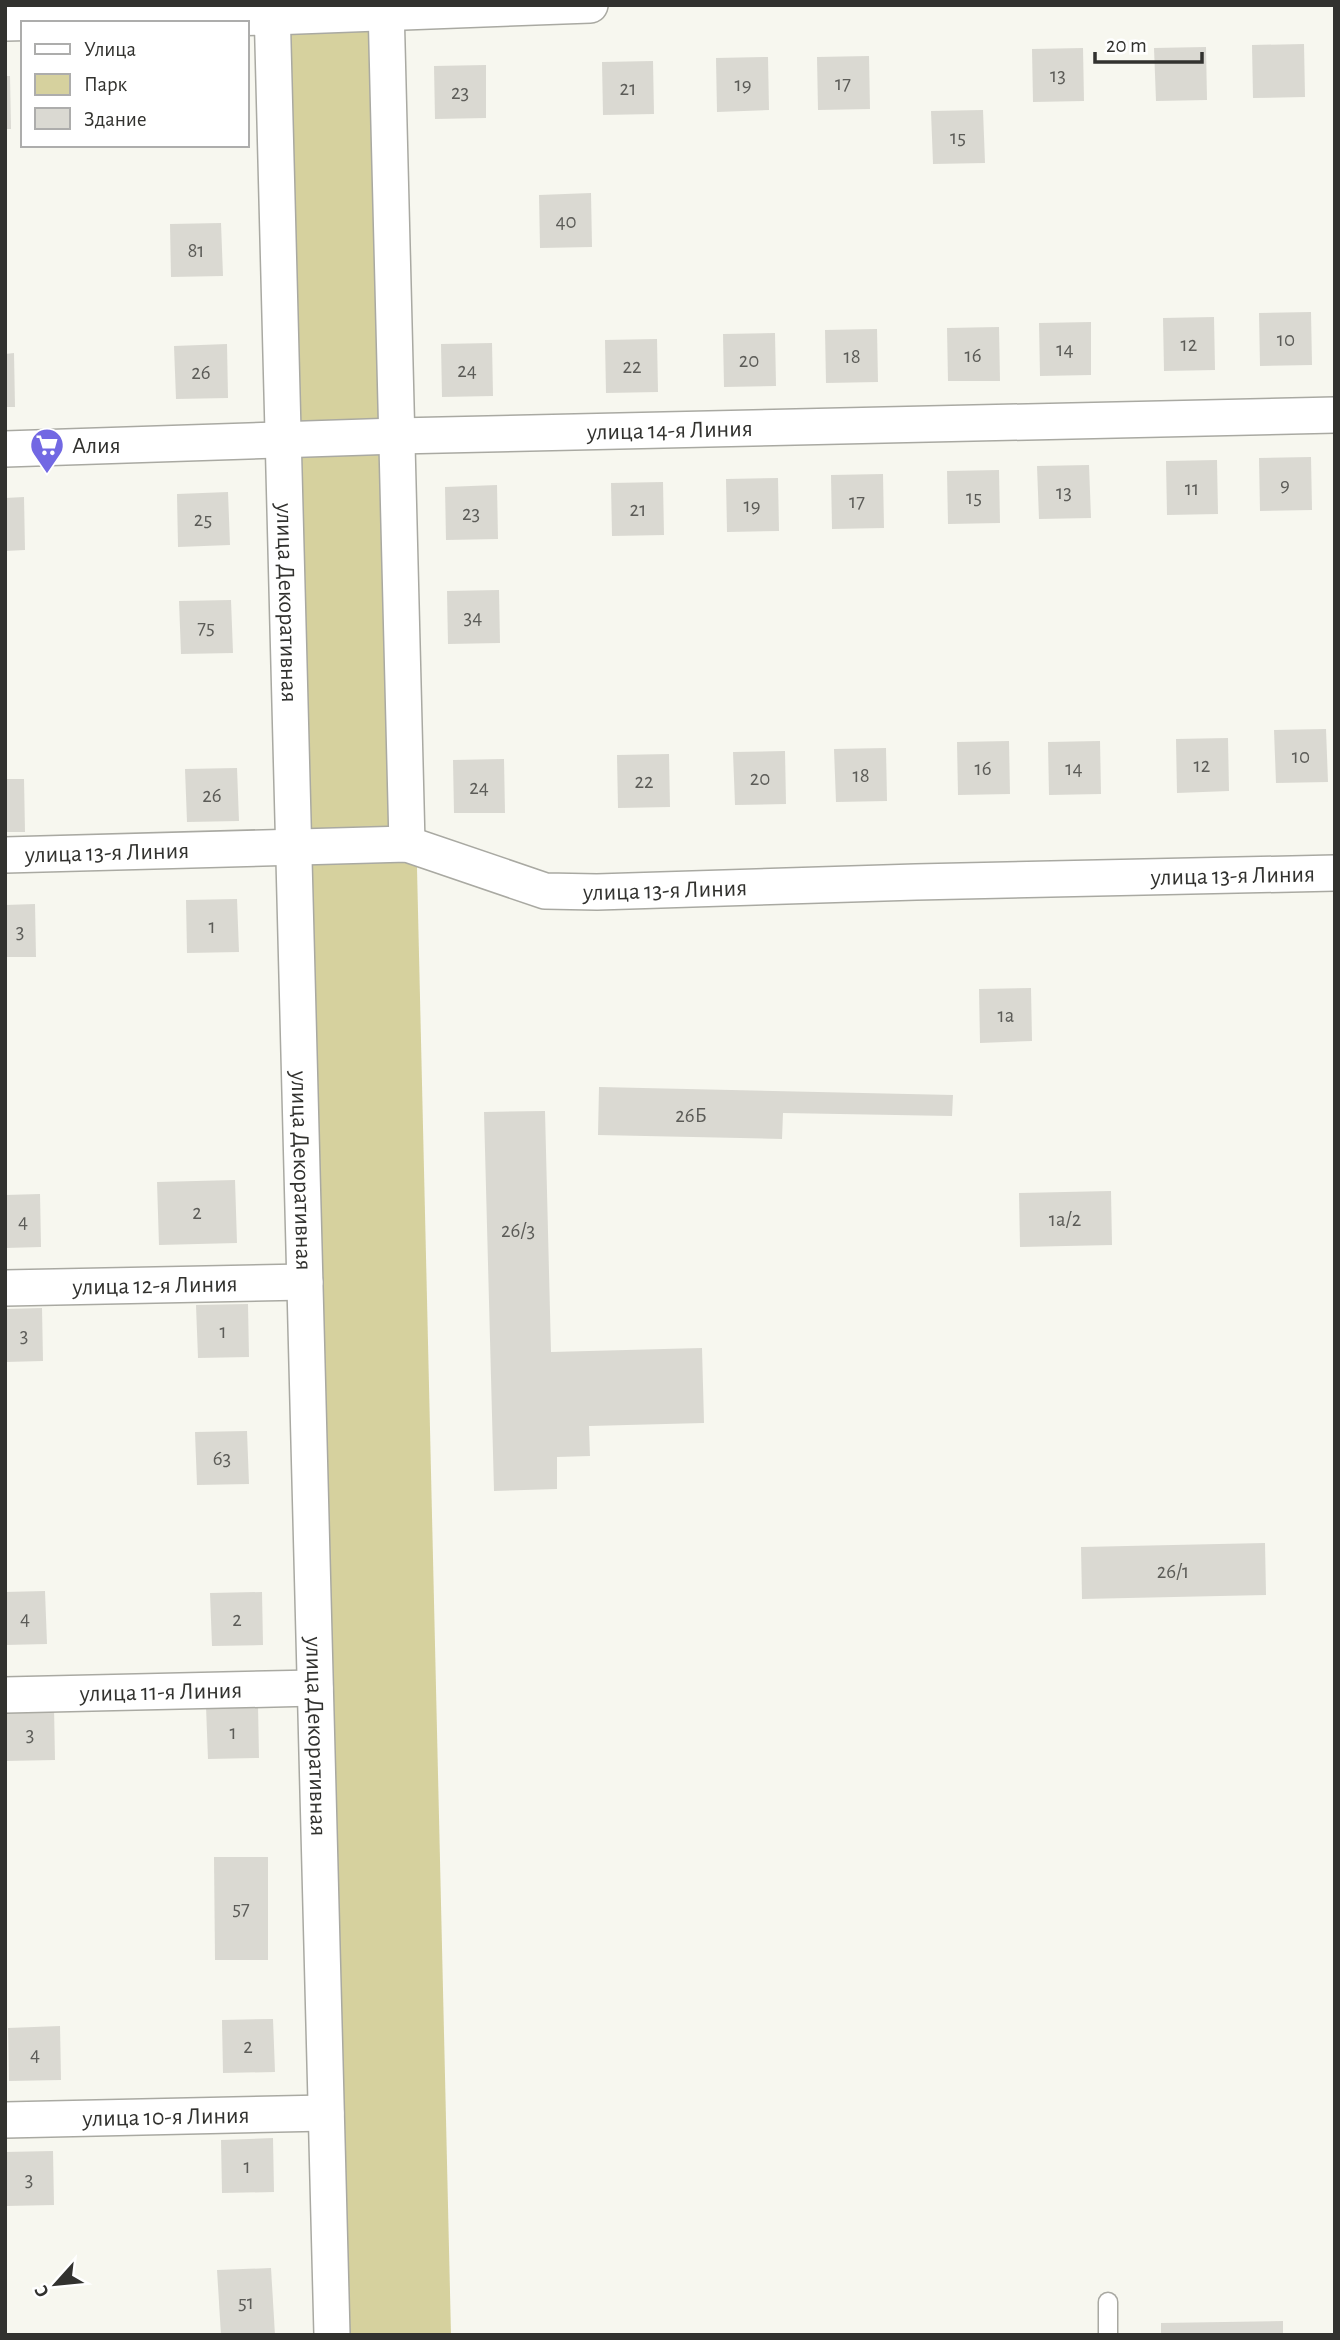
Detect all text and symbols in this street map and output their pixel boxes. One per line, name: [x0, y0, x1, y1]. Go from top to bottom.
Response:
legend: [21, 21, 248, 147]
scale bar: [1095, 21, 1202, 65]
text: 20 m: [1106, 35, 1147, 56]
text: Улица: [84, 39, 137, 60]
house number: 13: [1050, 65, 1066, 86]
house number: 17: [835, 73, 851, 94]
text: Парк: [84, 74, 128, 95]
house number: 19: [734, 74, 752, 95]
house number: 21: [620, 78, 636, 99]
house number: 23: [451, 82, 469, 103]
text: Здание: [84, 109, 147, 130]
house number: 15: [950, 127, 966, 148]
house number: 40: [555, 211, 577, 232]
house number: 81: [187, 240, 205, 261]
house number: 10: [1277, 329, 1295, 350]
house number: 12: [1181, 334, 1197, 355]
house number: 14: [1056, 339, 1074, 360]
house number: 16: [964, 345, 982, 366]
house number: 18: [843, 346, 861, 367]
house number: 20: [739, 350, 759, 371]
house number: 22: [622, 356, 642, 377]
house number: 24: [457, 360, 477, 381]
house number: 26: [191, 362, 211, 383]
street label: улица 14-я Линия: [585, 417, 753, 445]
supermarket icon: Алия: [28, 426, 66, 475]
place label: Алия: [72, 434, 121, 458]
house number: 9: [1280, 474, 1290, 495]
house number: 11: [1185, 478, 1199, 499]
house number: 13: [1056, 482, 1072, 503]
house number: 15: [966, 487, 982, 508]
house number: 17: [849, 491, 865, 512]
house number: 19: [743, 495, 761, 516]
house number: 21: [630, 499, 646, 520]
street label: улица Декоративная: [272, 502, 301, 703]
house number: 23: [462, 503, 480, 524]
house number: 25: [194, 509, 212, 530]
house number: 34: [464, 607, 482, 628]
house number: 75: [197, 617, 215, 638]
house number: 10: [1292, 746, 1310, 767]
house number: 12: [1194, 755, 1210, 776]
house number: 16: [974, 758, 992, 779]
house number: 14: [1065, 758, 1083, 779]
house number: 18: [852, 765, 870, 786]
house number: 20: [750, 768, 770, 789]
house number: 22: [634, 771, 654, 792]
house number: 24: [469, 777, 489, 798]
house number: 26: [202, 785, 222, 806]
street label: улица 13-я Линия: [23, 839, 189, 867]
street label: улица 13-я Линия: [1149, 862, 1315, 890]
street label: улица 13-я Линия: [582, 876, 748, 905]
house number: 1: [208, 916, 216, 937]
house number: 3: [16, 921, 24, 942]
house number: 1а: [998, 1005, 1015, 1026]
street label: улица Декоративная: [286, 1070, 316, 1271]
house number: 26Б: [675, 1105, 707, 1126]
house number: 2: [192, 1202, 202, 1223]
house number: 1а/2: [1049, 1209, 1081, 1230]
house number: 4: [18, 1211, 28, 1232]
house number: 26/3: [501, 1220, 535, 1241]
street label: улица 12-я Линия: [71, 1272, 238, 1300]
house number: 1: [219, 1321, 227, 1342]
house number: 3: [20, 1325, 28, 1346]
house number: 63: [213, 1448, 231, 1469]
house number: 26/1: [1157, 1561, 1189, 1582]
house number: 4: [20, 1608, 30, 1629]
house number: 2: [232, 1609, 242, 1630]
street label: улица Декоративная: [301, 1635, 330, 1837]
street label: улица 11-я Линия: [78, 1679, 243, 1706]
house number: 1: [229, 1722, 237, 1743]
house number: 3: [26, 1724, 34, 1745]
house number: 57: [232, 1898, 250, 1919]
house number: 2: [243, 2036, 253, 2057]
house number: 4: [30, 2044, 40, 2065]
street label: улица 10-я Линия: [81, 2104, 250, 2131]
house number: 1: [243, 2156, 251, 2177]
house number: 3: [25, 2169, 33, 2190]
north arrow: [21, 2249, 91, 2319]
text: С: [31, 2282, 53, 2300]
house number: 51: [238, 2292, 254, 2313]

